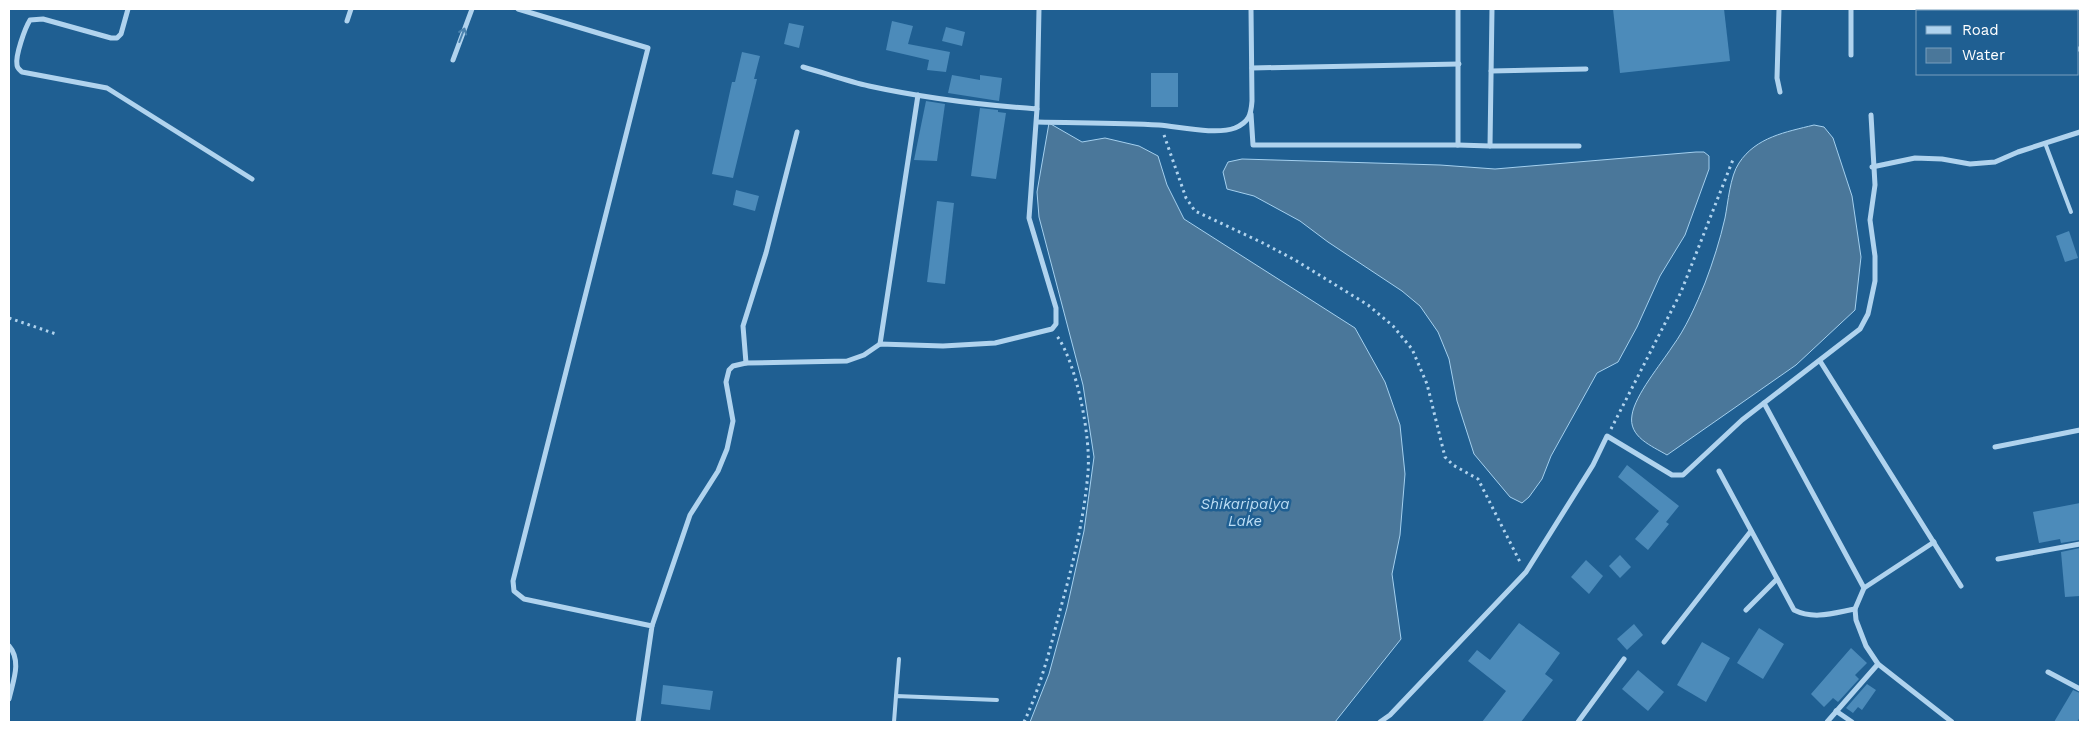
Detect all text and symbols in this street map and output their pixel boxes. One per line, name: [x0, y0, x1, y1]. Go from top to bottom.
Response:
legend: [1916, 10, 2079, 75]
text: Road: [1962, 21, 1999, 39]
one-way arrow: [459, 27, 468, 42]
text: Water: [1962, 46, 2005, 64]
water label: Shikaripalya Lake: [1201, 495, 1289, 530]

